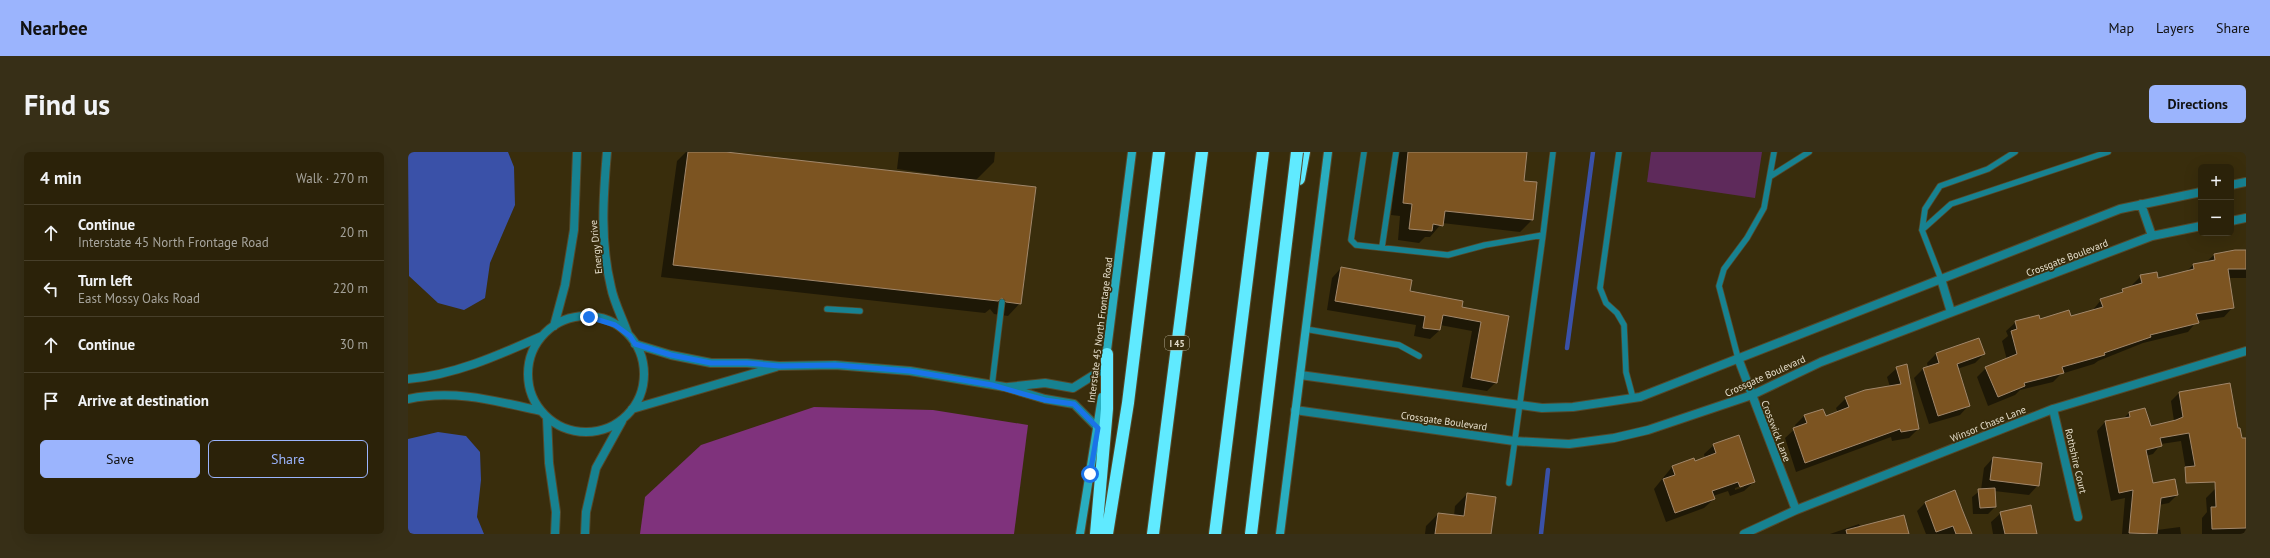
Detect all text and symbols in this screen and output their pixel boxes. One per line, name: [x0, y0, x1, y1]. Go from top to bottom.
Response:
text: Nearbee: [20, 16, 88, 40]
text: Map: [2108, 19, 2134, 37]
text: Layers: [2156, 19, 2194, 37]
text: Share: [2216, 19, 2250, 37]
button: Directions: [2149, 85, 2246, 123]
text: Find us: [24, 86, 110, 123]
map controls: [2198, 164, 2234, 236]
button: +: [2198, 164, 2234, 200]
text: 4 min: [40, 167, 81, 189]
text: Walk · 270 m: [296, 170, 368, 187]
button: −: [2198, 200, 2234, 236]
text: Continue: [78, 215, 135, 234]
street label: Energy Drive: [587, 219, 605, 275]
icon: ahead: [40, 222, 62, 244]
text: 20 m: [340, 224, 368, 241]
text: Interstate 45 North Frontage Road: [78, 234, 269, 251]
street label: Crossgate Boulevard: [2024, 236, 2110, 280]
street label: Interstate 45 North Frontage Road: [1085, 256, 1115, 404]
text: Turn left: [78, 271, 132, 290]
icon: left: [40, 278, 62, 300]
text: 220 m: [333, 280, 368, 297]
text: East Mossy Oaks Road: [78, 290, 200, 307]
route end: [580, 308, 598, 326]
icon: ahead: [40, 334, 62, 356]
text: Continue: [78, 335, 135, 354]
text: 30 m: [340, 336, 368, 353]
road number: I 45: [1165, 336, 1189, 350]
street label: Crossgate Boulevard: [1723, 352, 1807, 400]
icon: arrive: [40, 390, 62, 412]
text: Arrive at destination: [78, 391, 209, 410]
street label: Crosswick Lane: [1758, 398, 1794, 464]
street label: Winsor Chase Lane: [1948, 403, 2028, 445]
street label: Crossgate Boulevard: [1400, 409, 1488, 433]
street label: Rothshire Court: [2062, 427, 2090, 495]
button: Save: [40, 440, 200, 478]
button: Share: [208, 440, 368, 478]
route start: [1081, 465, 1099, 483]

